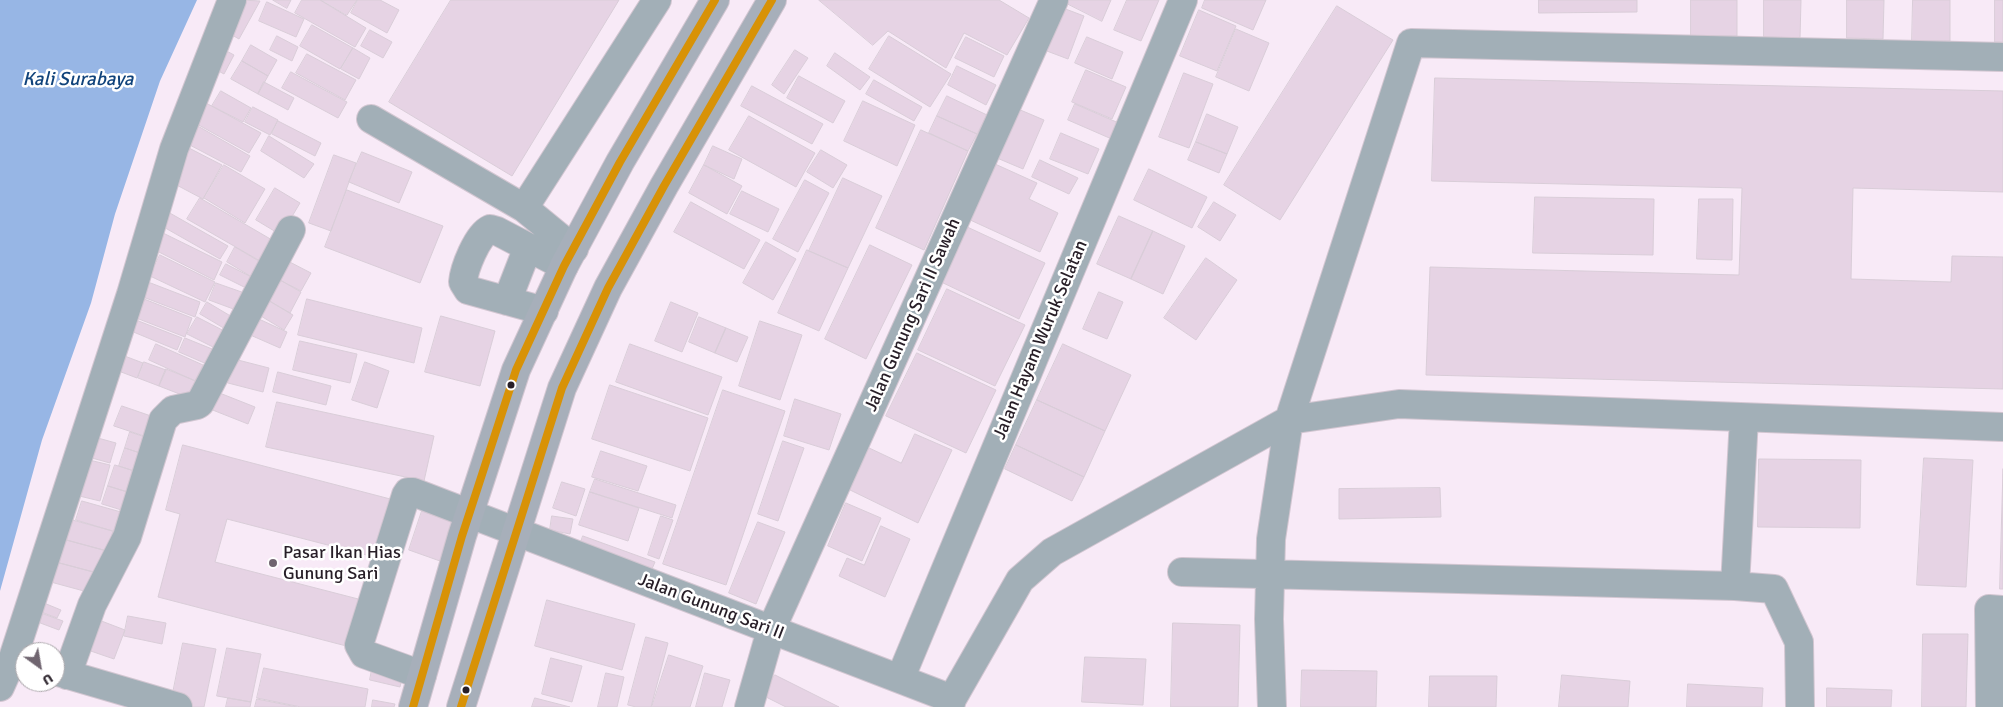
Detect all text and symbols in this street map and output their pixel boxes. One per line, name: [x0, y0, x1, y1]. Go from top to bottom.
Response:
water label: Kali Surabaya: [23, 69, 133, 91]
street label: Jalan Gunung Sari II Sawah: [861, 215, 965, 415]
street label: Jalan Hayam Wuruk Selatan: [989, 237, 1093, 443]
unlabelled marker: [506, 380, 516, 390]
place label: Pasar Ikan Hias Gunung Sari: [283, 542, 401, 584]
marker: Pasar Ikan Hias Gunung Sari: [267, 557, 279, 569]
street label: Jalan Gunung Sari II: [635, 569, 787, 645]
north arrow: [15, 642, 65, 692]
text: U: [39, 670, 56, 689]
unlabelled marker: [461, 685, 471, 695]

